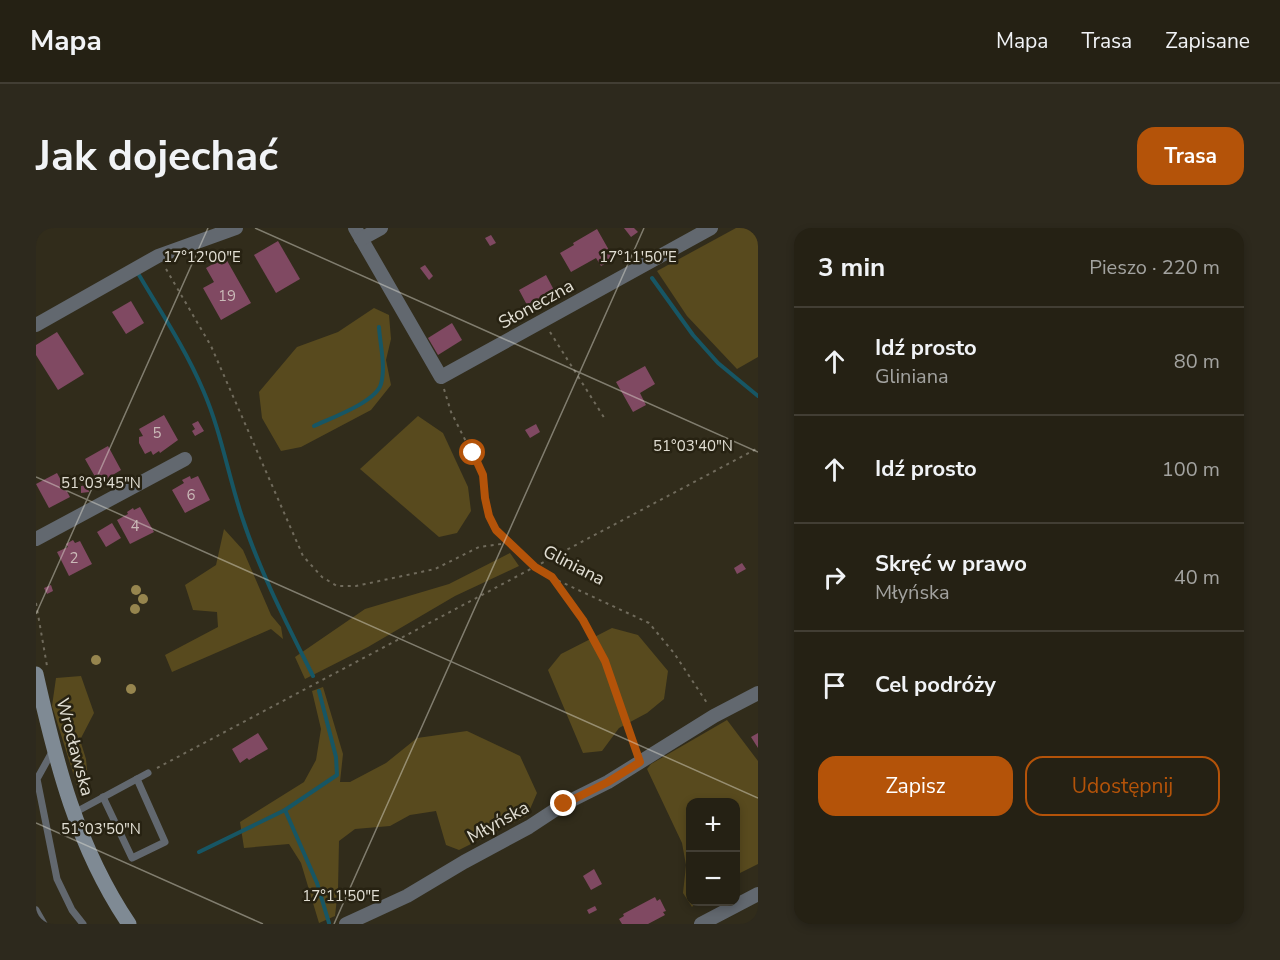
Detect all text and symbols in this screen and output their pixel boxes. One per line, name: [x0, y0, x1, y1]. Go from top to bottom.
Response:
text: Mapa: [30, 22, 102, 60]
text: Mapa: [996, 27, 1048, 55]
text: Trasa: [1081, 27, 1132, 55]
text: Zapisane: [1165, 27, 1250, 55]
button: Trasa: [1137, 127, 1244, 185]
text: Jak dojechać: [36, 128, 278, 185]
text: 17°12'00"E: [163, 247, 241, 267]
text: 17°11'50"E: [599, 247, 677, 267]
text: 3 min: [818, 250, 885, 285]
text: Pieszo · 220 m: [1089, 254, 1220, 281]
street label: Słoneczna: [494, 273, 578, 335]
house number: 19: [218, 286, 236, 306]
text: Idź prosto: [875, 333, 977, 363]
icon: ahead: [818, 345, 851, 378]
text: 80 m: [1174, 348, 1220, 375]
text: Gliniana: [875, 363, 949, 390]
house number: 5: [152, 423, 162, 443]
text: 51°03'40"N: [653, 436, 733, 456]
route start: [459, 439, 485, 465]
icon: ahead: [818, 453, 851, 486]
text: Idź prosto: [875, 454, 977, 484]
text: 100 m: [1162, 456, 1220, 483]
text: 51°03'45"N: [61, 473, 141, 493]
house number: 6: [186, 485, 196, 505]
house number: 4: [130, 516, 140, 536]
street label: Gliniana: [539, 539, 609, 591]
house number: 2: [69, 548, 79, 568]
text: Skręć w prawo: [875, 549, 1027, 579]
icon: right: [818, 561, 851, 594]
text: 40 m: [1174, 564, 1220, 591]
text: Młyńska: [875, 579, 950, 606]
icon: arrive: [818, 669, 851, 702]
text: Cel podróży: [875, 670, 996, 700]
street label: Wrocławska: [50, 695, 100, 799]
button: Zapisz: [818, 756, 1013, 816]
button: Udostępnij: [1025, 756, 1220, 816]
route end: [550, 790, 576, 816]
street label: Młyńska: [463, 795, 533, 849]
map controls: [686, 798, 740, 906]
button: +: [686, 798, 740, 852]
text: 51°03'50"N: [61, 819, 141, 839]
button: −: [686, 852, 740, 906]
text: 17°11'50"E: [302, 886, 380, 906]

